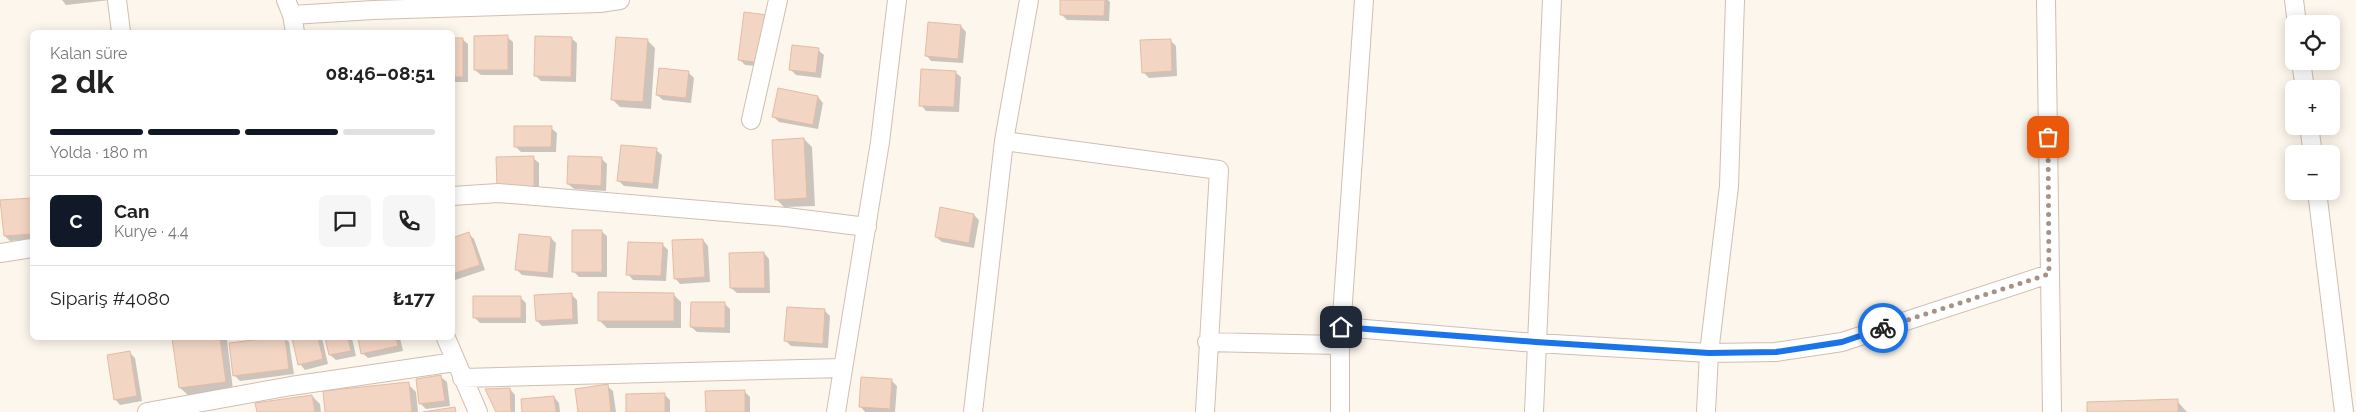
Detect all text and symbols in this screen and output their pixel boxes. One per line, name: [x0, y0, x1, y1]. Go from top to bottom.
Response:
map controls: [2285, 15, 2340, 200]
button: locate: [2285, 15, 2340, 70]
text: Kalan süre: [50, 44, 127, 63]
text: 08:46–08:51: [326, 62, 435, 84]
text: 2 dk: [50, 63, 114, 100]
button: +: [2285, 80, 2340, 135]
pin: [2027, 116, 2069, 158]
icon: bag: [2034, 123, 2062, 151]
text: Yolda · 180 m: [50, 143, 148, 162]
button: −: [2285, 145, 2340, 200]
button: chat: [319, 195, 371, 247]
button: phone: [383, 195, 435, 247]
text: Can: [114, 200, 149, 222]
text: C: [69, 210, 83, 232]
text: Kurye · 4.4: [114, 222, 189, 241]
text: Sipariş #4080: [50, 287, 170, 309]
text: ₺177: [393, 287, 435, 309]
courier: [1858, 303, 1908, 353]
pin: [1320, 306, 1362, 348]
icon: home: [1327, 313, 1355, 341]
icon: bike: [1869, 314, 1897, 342]

